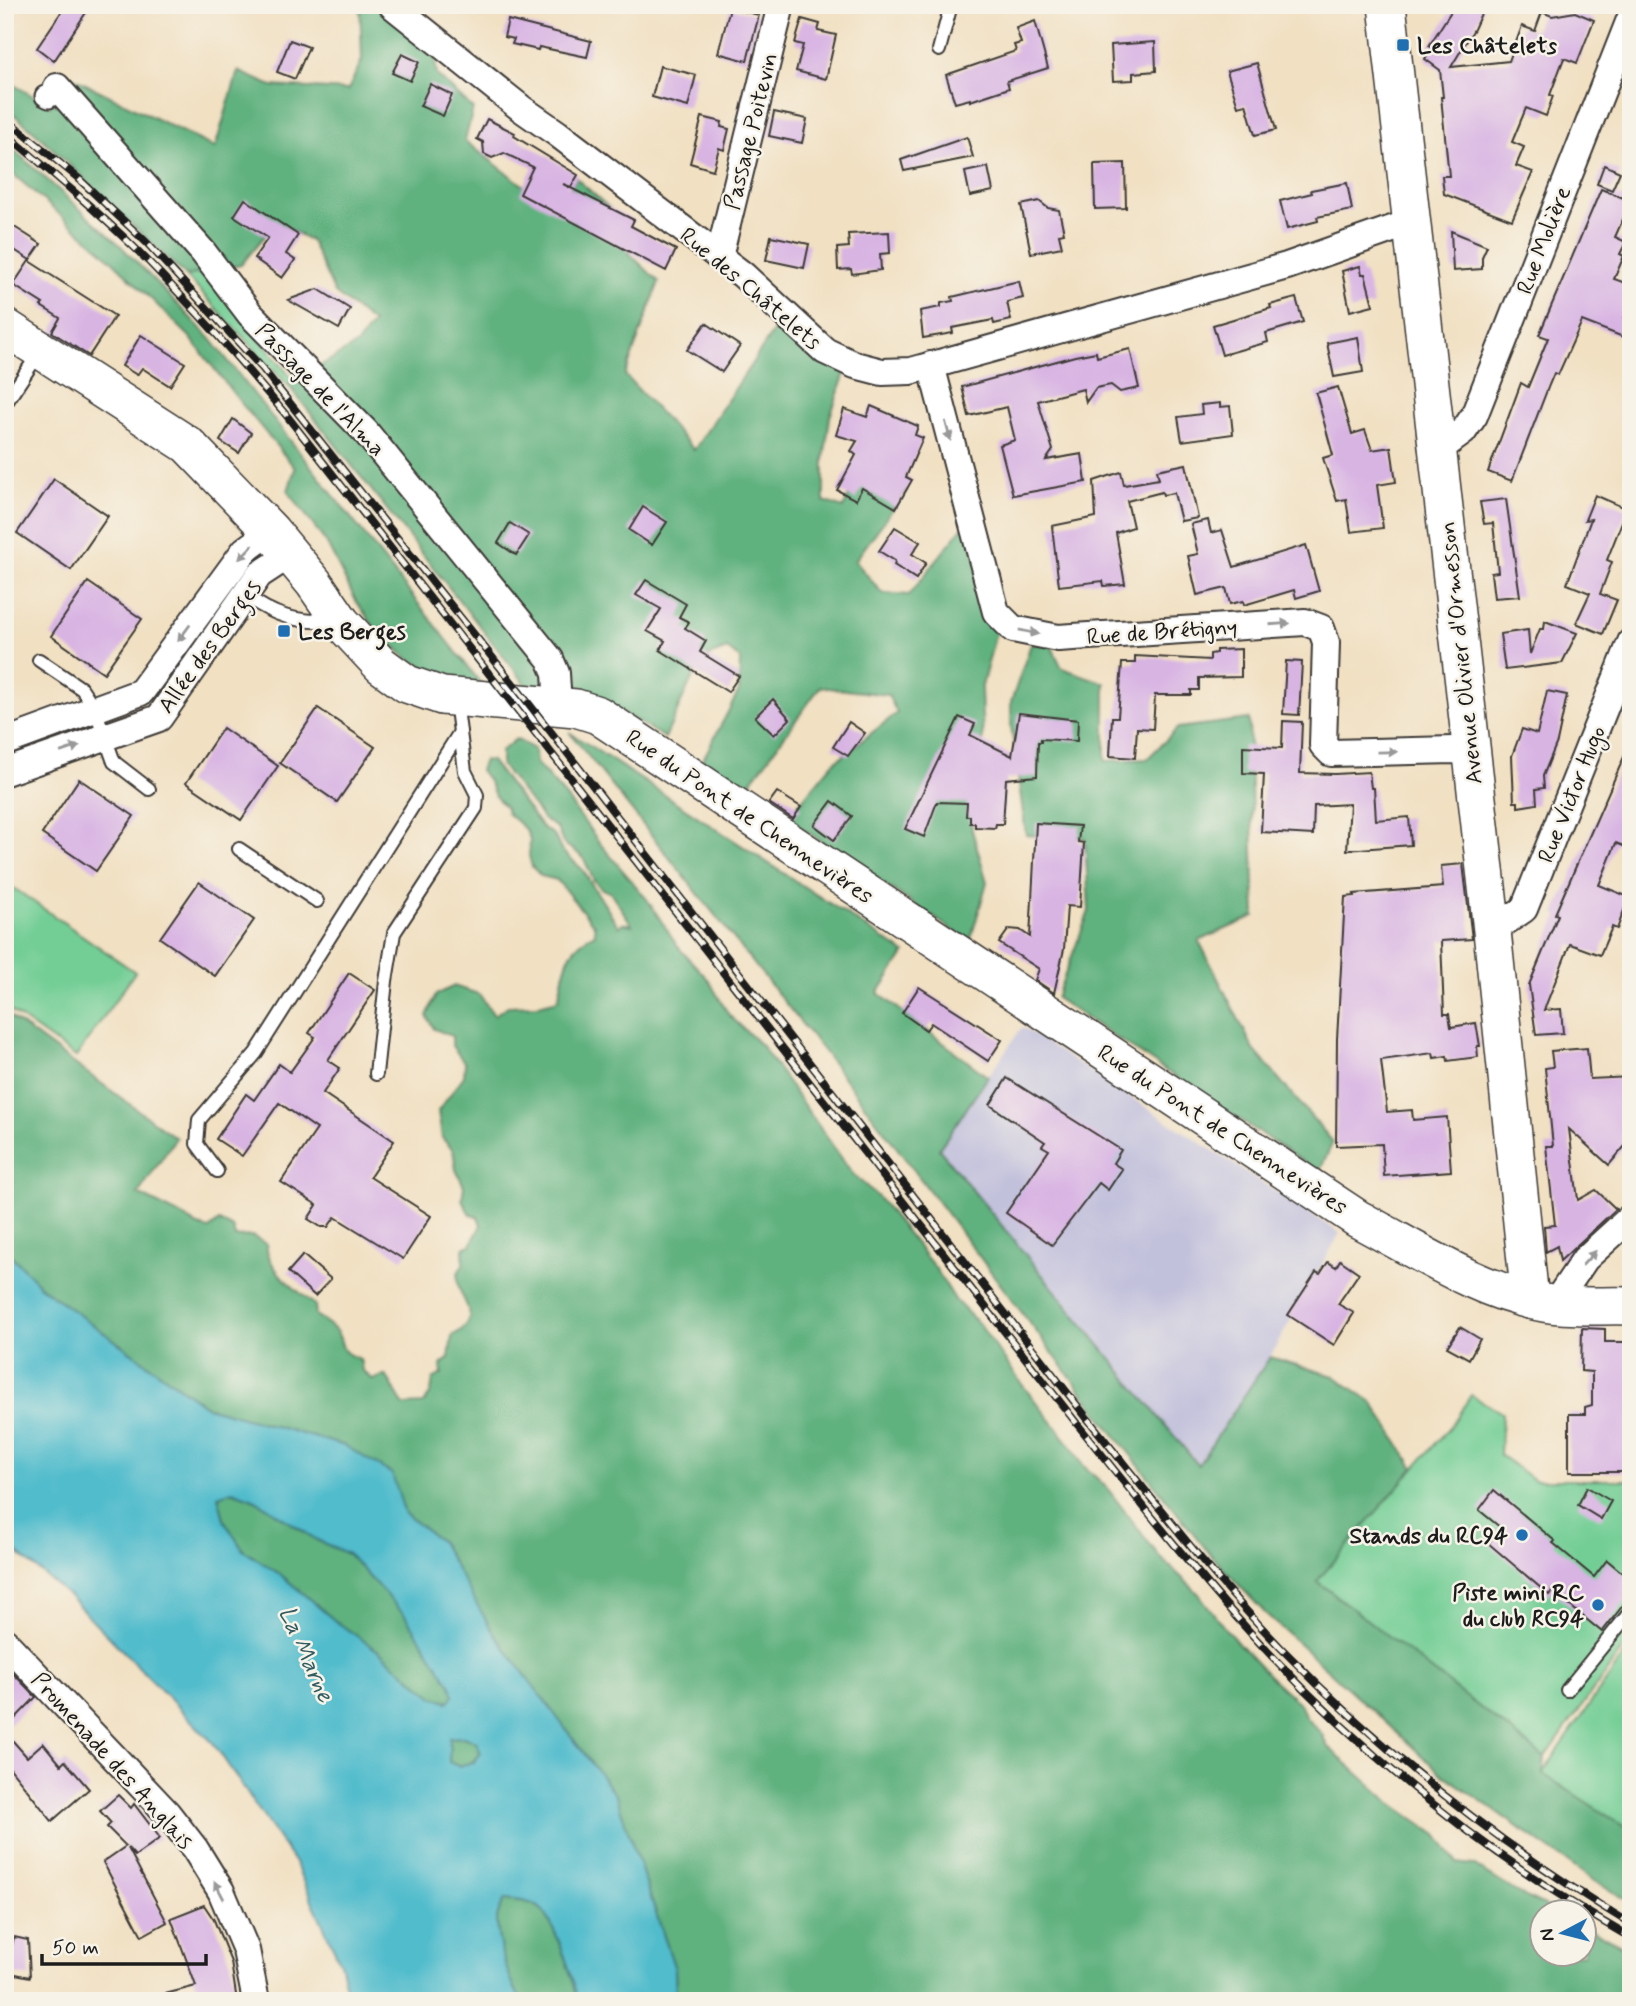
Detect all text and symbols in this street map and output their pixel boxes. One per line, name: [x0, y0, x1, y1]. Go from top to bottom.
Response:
place label: Les Châtelets: [1417, 32, 1558, 62]
marker: Les Châtelets: [1395, 37, 1411, 53]
street label: Passage Poitevin: [718, 50, 786, 213]
street label: Rue Molière: [1511, 182, 1579, 299]
street label: Rue des Châtelets: [673, 221, 827, 358]
street label: Passage de l'Alma: [248, 317, 391, 464]
one-way arrow: [943, 420, 954, 442]
street label: Avenue Olivier d'Ormesson: [1433, 520, 1491, 786]
one-way arrow: [238, 543, 254, 560]
street label: Allée des Berges: [152, 574, 271, 721]
street label: Rue de Brétigny: [1086, 613, 1238, 653]
place label: Les Berges: [298, 618, 406, 651]
one-way arrow: [1269, 618, 1291, 629]
marker: Les Berges: [276, 623, 292, 639]
one-way arrow: [178, 624, 192, 642]
one-way arrow: [1018, 627, 1040, 638]
street label: Rue Victor Hugo: [1532, 722, 1616, 868]
street label: Rue du Pont de Chennevières: [619, 723, 879, 912]
one-way arrow: [59, 743, 80, 754]
one-way arrow: [1376, 746, 1398, 758]
street label: Rue du Pont de Chennevières: [1091, 1038, 1353, 1223]
one-way arrow: [1580, 1250, 1596, 1267]
place label: Stands du RC94: [1350, 1522, 1508, 1552]
marker: Stands du RC94: [1514, 1527, 1530, 1543]
place label: Piste mini RC du club RC94: [1452, 1579, 1585, 1635]
marker: Piste mini RC du club RC94: [1590, 1597, 1606, 1613]
water label: La Marne: [271, 1602, 341, 1708]
street label: Promenade des Anglais: [24, 1666, 199, 1856]
one-way arrow: [214, 1880, 226, 1900]
north arrow: [1528, 1898, 1598, 1968]
scale bar: [42, 1922, 206, 1966]
text: N: [1534, 1927, 1561, 1943]
text: 50 m: [52, 1934, 99, 1962]

